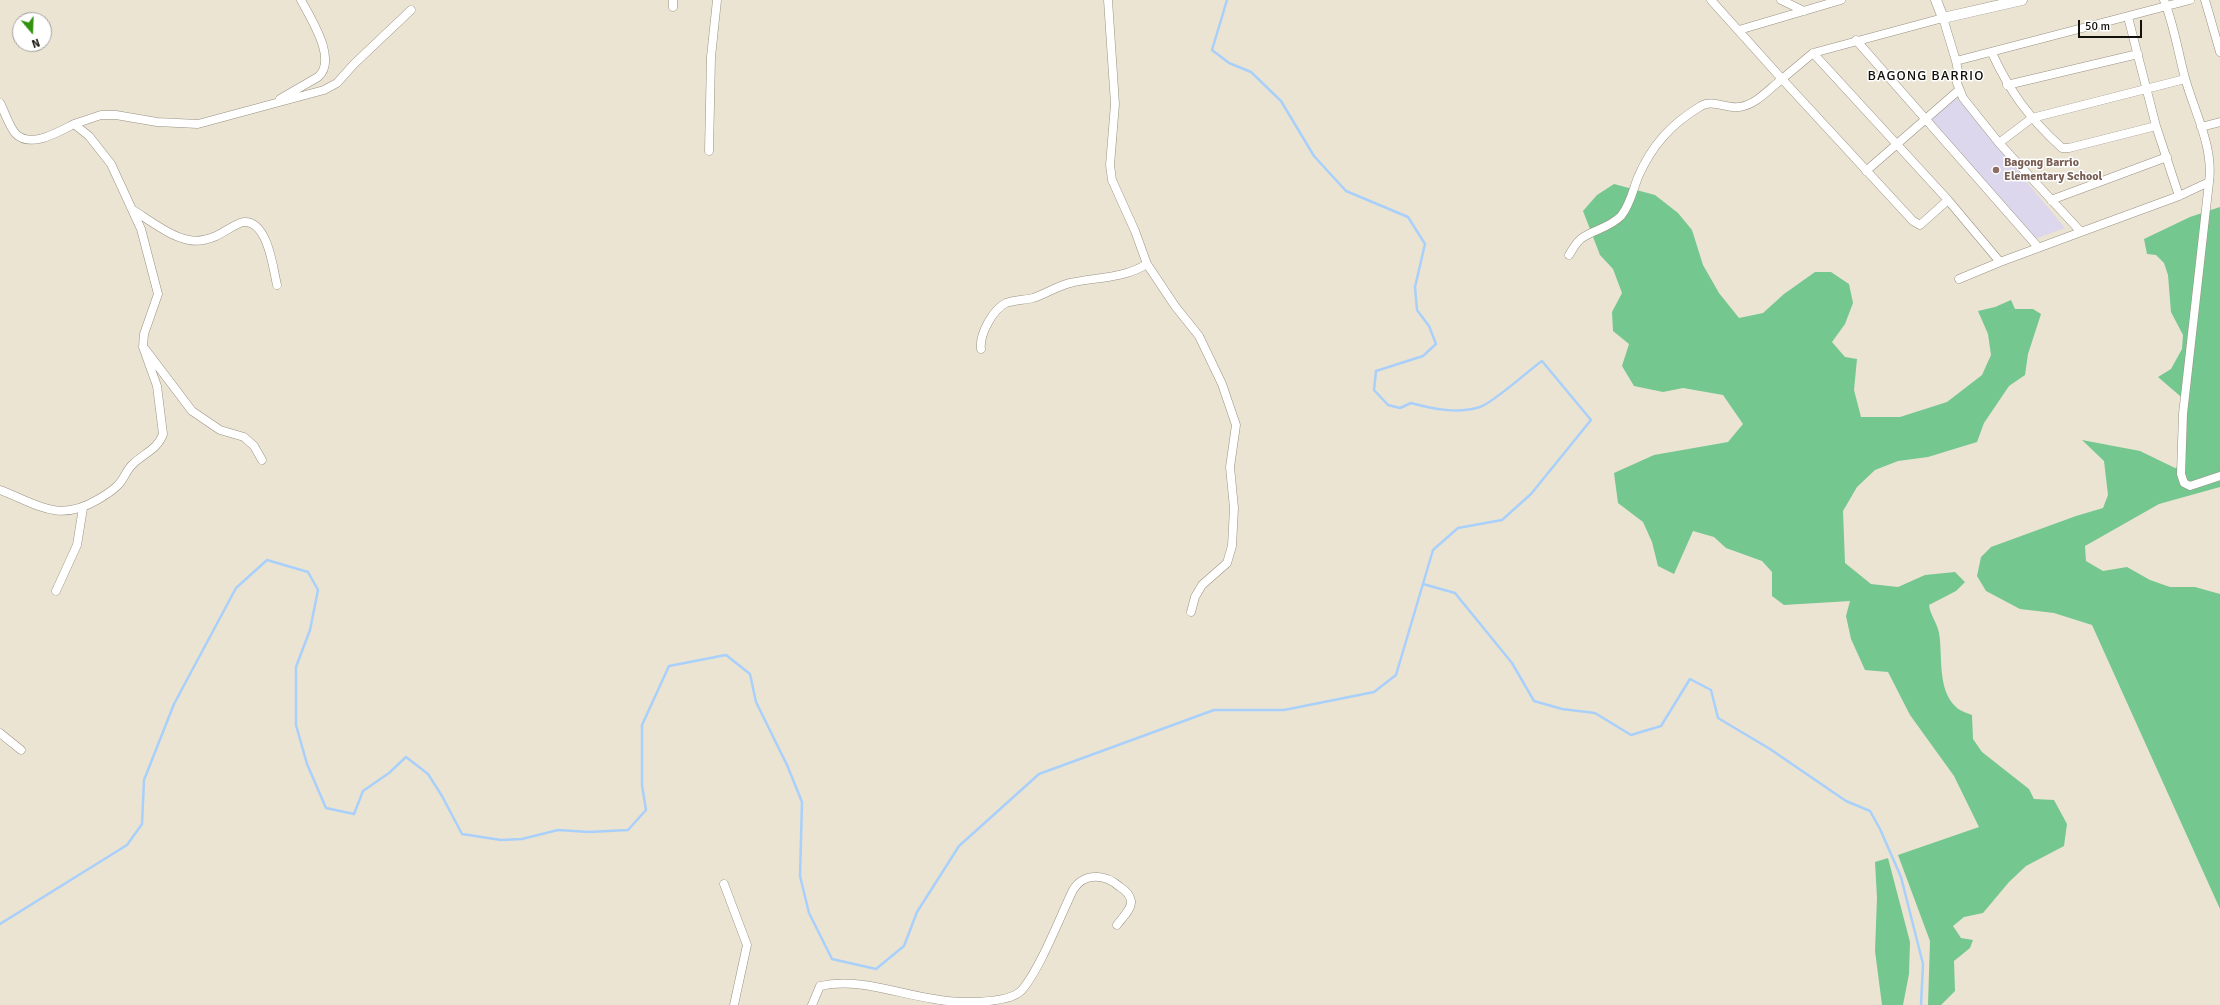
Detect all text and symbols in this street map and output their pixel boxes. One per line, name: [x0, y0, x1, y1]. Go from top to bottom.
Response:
north arrow: [12, 12, 52, 52]
scale bar: [2080, 12, 2144, 38]
text: 50 m: [2085, 19, 2110, 34]
text: N: [30, 35, 41, 50]
district label: BAGONG BARRIO: [1868, 68, 1984, 84]
place label: Bagong Barrio Elementary School: [2004, 156, 2102, 184]
marker: Bagong Barrio Elementary School: [1991, 165, 2001, 175]

